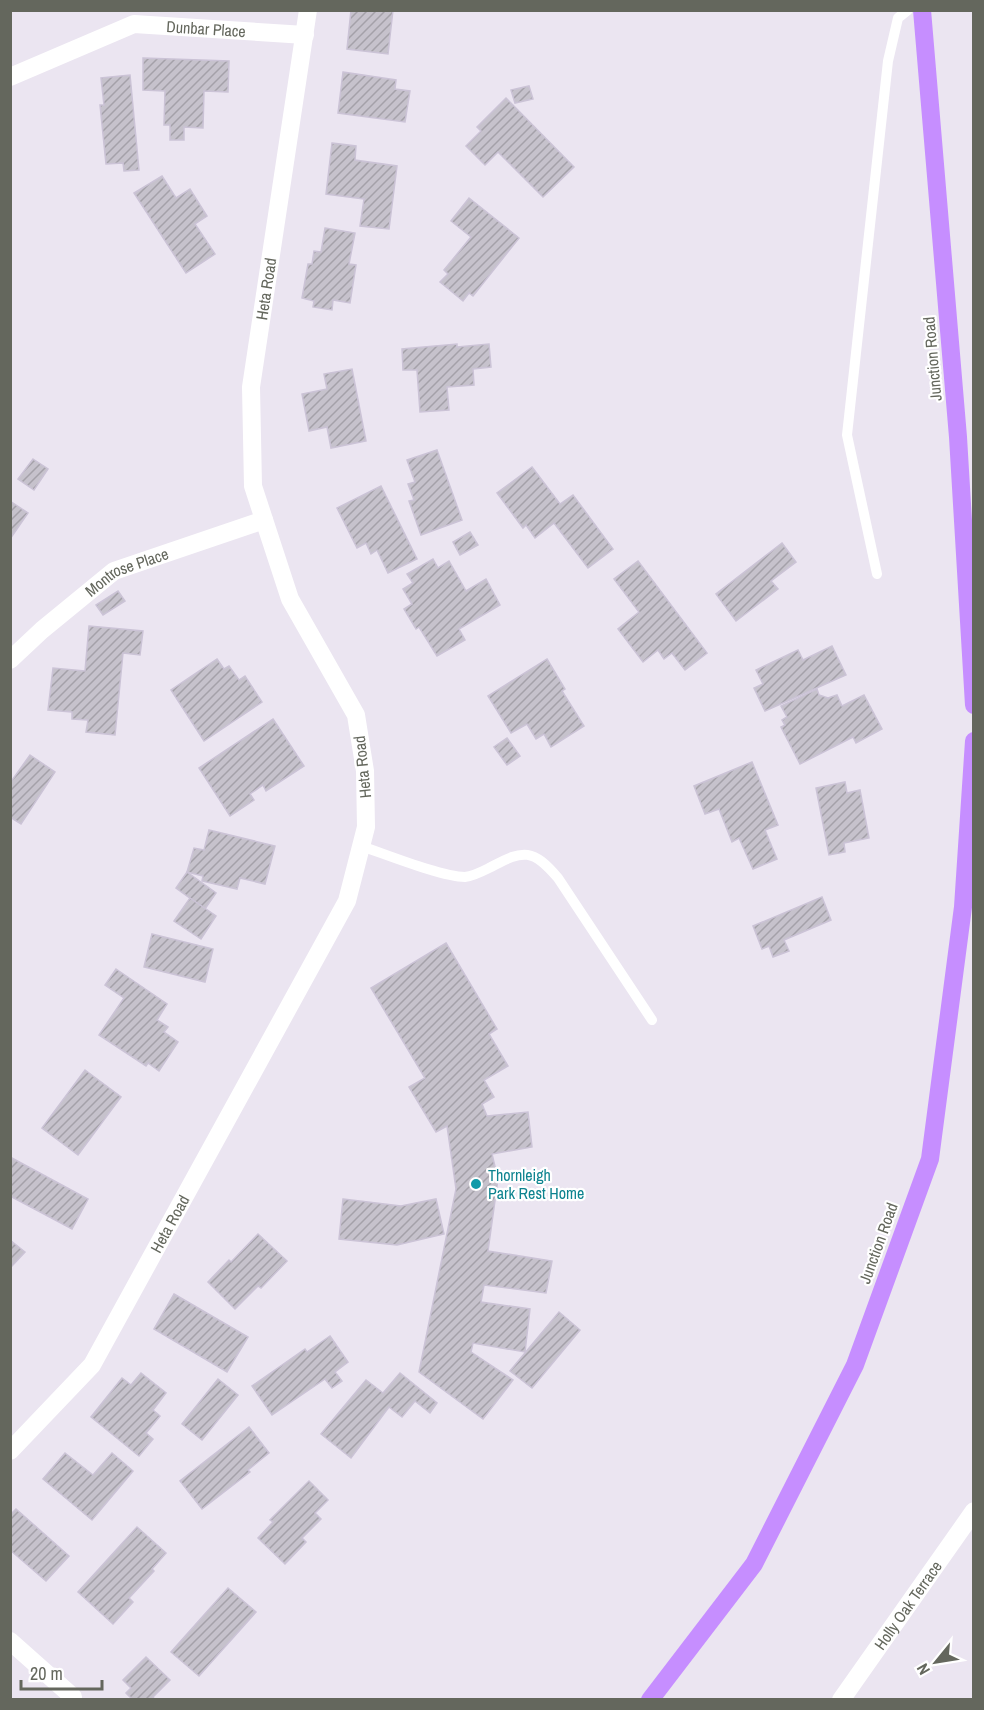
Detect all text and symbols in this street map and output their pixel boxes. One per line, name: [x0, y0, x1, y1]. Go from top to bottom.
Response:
street label: Dunbar Place: [166, 15, 246, 42]
street label: Heta Road: [250, 256, 281, 322]
street label: Junction Road: [917, 316, 947, 402]
street label: Montrose Place: [80, 542, 171, 601]
street label: Heta Road: [348, 735, 376, 799]
place label: Thornleigh Park Rest Home: [488, 1164, 584, 1204]
marker: Thornleigh Park Rest Home: [469, 1177, 483, 1191]
street label: Heta Road: [145, 1191, 194, 1257]
street label: Junction Road: [853, 1199, 903, 1287]
street label: Holly Oak Terrace: [869, 1556, 947, 1654]
north arrow: [906, 1632, 966, 1692]
scale bar: [21, 1653, 102, 1691]
text: N: [911, 1660, 935, 1679]
text: 20 m: [30, 1661, 63, 1686]

